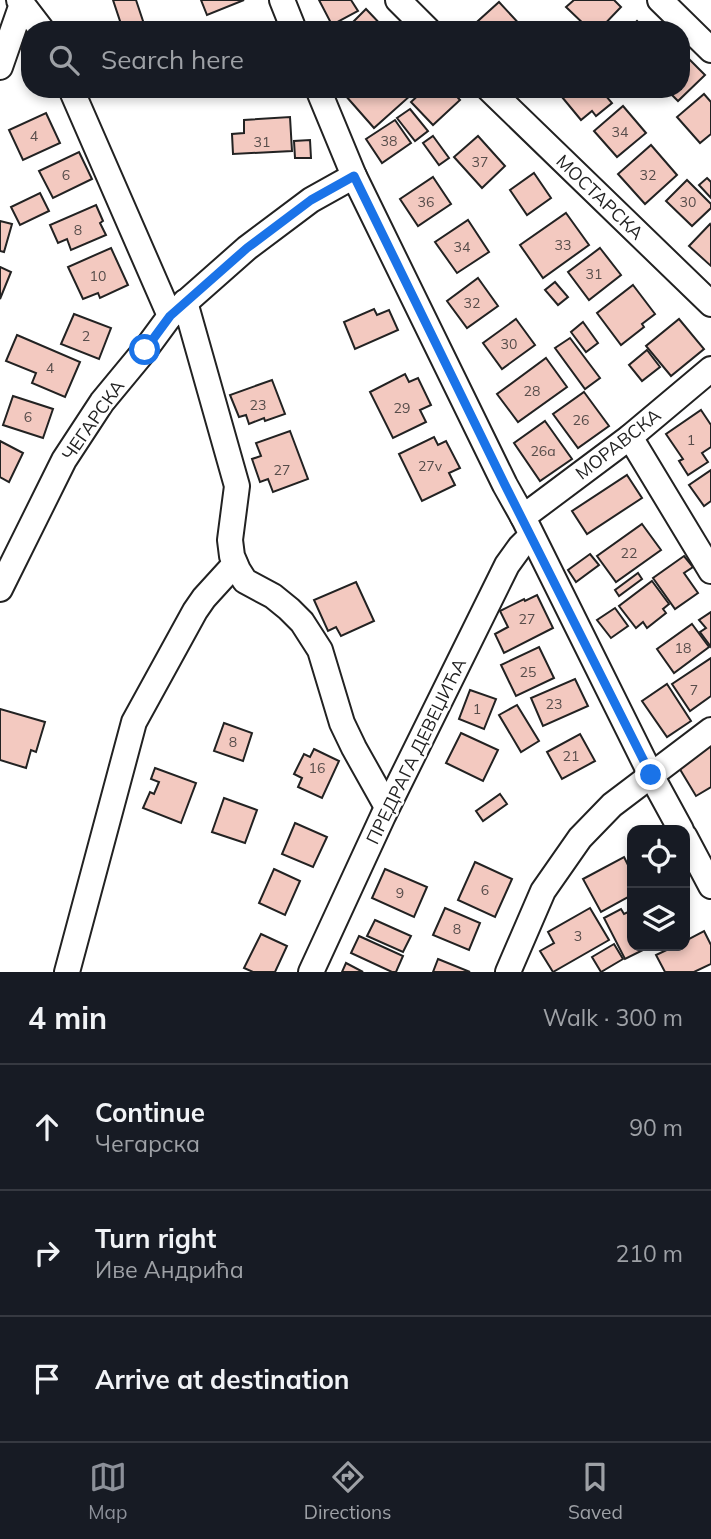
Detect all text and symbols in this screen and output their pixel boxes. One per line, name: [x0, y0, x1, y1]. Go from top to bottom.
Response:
search box: [21, 21, 690, 98]
icon: search: [45, 41, 83, 79]
text: Search here: [101, 43, 244, 76]
house number: 34: [612, 123, 629, 141]
house number: 4: [30, 127, 39, 145]
house number: 38: [381, 132, 397, 150]
house number: 31: [254, 133, 270, 151]
street label: МОСТАРСКА: [551, 150, 649, 244]
house number: 37: [472, 153, 488, 171]
house number: 6: [62, 166, 70, 184]
house number: 32: [640, 166, 656, 184]
house number: 36: [418, 193, 434, 211]
house number: 30: [680, 193, 696, 211]
house number: 8: [74, 221, 82, 239]
house number: 33: [555, 236, 571, 254]
house number: 34: [454, 238, 471, 256]
house number: 31: [586, 265, 602, 283]
house number: 10: [90, 267, 106, 285]
house number: 32: [464, 294, 480, 312]
house number: 2: [82, 327, 90, 345]
route start: [129, 334, 160, 365]
house number: 30: [501, 335, 517, 353]
house number: 4: [46, 359, 55, 377]
street label: ЧЕГАРСКА: [57, 375, 129, 465]
house number: 28: [524, 382, 540, 400]
house number: 23: [250, 396, 266, 414]
house number: 29: [394, 399, 410, 417]
street label: МОРАВСКА: [571, 403, 665, 485]
house number: 6: [24, 408, 32, 426]
house number: 26: [573, 411, 589, 429]
house number: 1: [687, 431, 695, 449]
house number: 26a: [530, 442, 556, 460]
house number: 27v: [418, 457, 443, 475]
house number: 27: [274, 461, 290, 479]
house number: 22: [621, 544, 637, 562]
house number: 27: [519, 610, 535, 628]
house number: 18: [675, 639, 691, 657]
street label: ПРЕДРАГА ДЕВЕЏИЋА: [361, 654, 471, 848]
house number: 25: [520, 663, 536, 681]
house number: 7: [690, 681, 698, 699]
house number: 23: [546, 695, 562, 713]
house number: 1: [473, 700, 481, 718]
house number: 8: [229, 733, 237, 751]
house number: 21: [563, 747, 579, 765]
house number: 16: [309, 759, 325, 777]
route end: [635, 759, 666, 790]
map controls: [627, 825, 690, 951]
button: locate: [627, 825, 690, 888]
house number: 6: [481, 881, 489, 899]
house number: 9: [396, 884, 404, 902]
button: layers: [627, 888, 690, 951]
house number: 8: [453, 920, 461, 938]
house number: 3: [574, 927, 582, 945]
text: 4 min: [28, 999, 107, 1037]
text: Walk · 300 m: [543, 1003, 683, 1032]
text: Continue: [95, 1096, 205, 1129]
icon: ahead: [28, 1108, 66, 1146]
text: 90 m: [629, 1113, 683, 1142]
text: Чегарска: [95, 1129, 200, 1158]
text: Turn right: [95, 1222, 216, 1255]
icon: right: [28, 1234, 66, 1272]
text: 210 m: [615, 1239, 683, 1268]
text: Иве Андрића: [95, 1255, 244, 1284]
icon: arrive: [28, 1360, 66, 1398]
text: Arrive at destination: [95, 1363, 350, 1396]
tab: Map: [88, 1458, 127, 1524]
tab: Directions: [304, 1458, 392, 1524]
tab: Saved: [568, 1458, 623, 1524]

